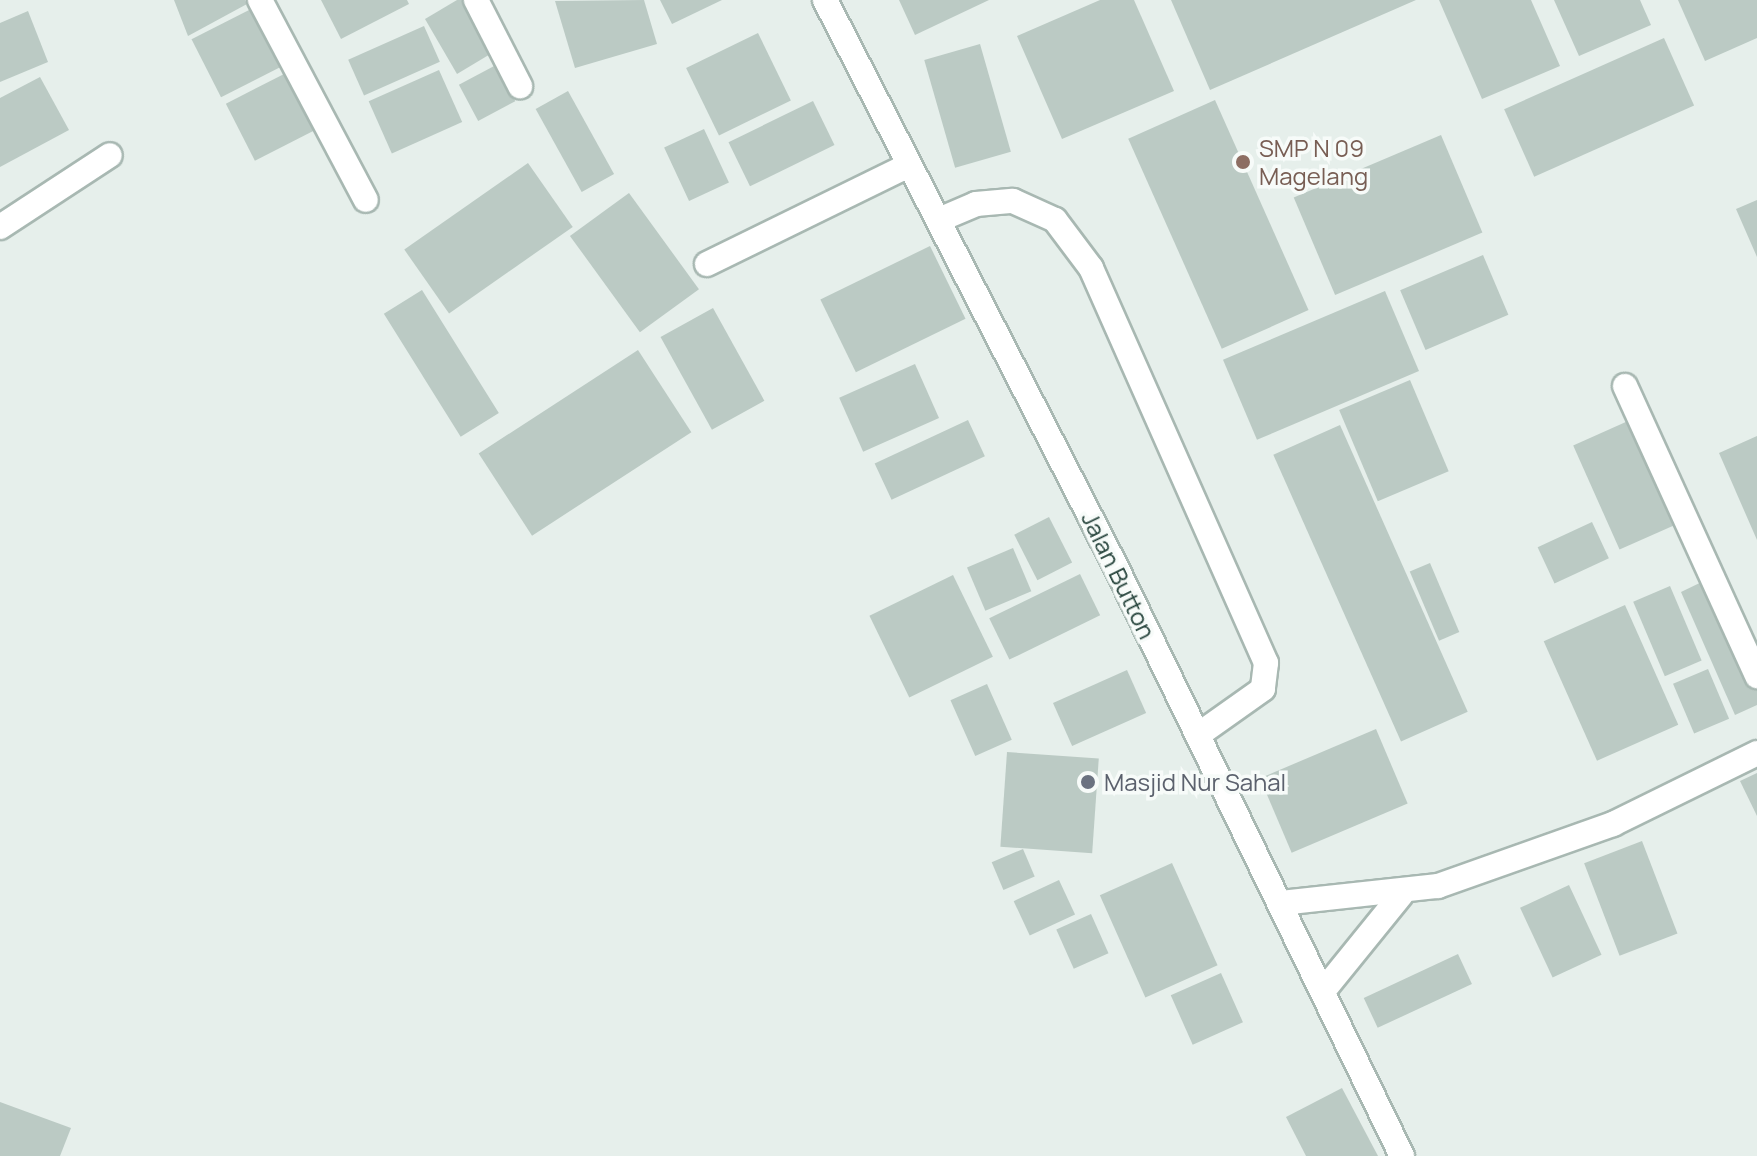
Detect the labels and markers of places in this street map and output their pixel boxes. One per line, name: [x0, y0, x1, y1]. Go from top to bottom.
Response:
place label: SMP N 09 Magelang: [1259, 134, 1368, 190]
marker: SMP N 09 Magelang: [1234, 153, 1252, 171]
place label: Masjid Nur Sahal: [1104, 768, 1286, 796]
marker: Masjid Nur Sahal: [1079, 773, 1097, 791]

